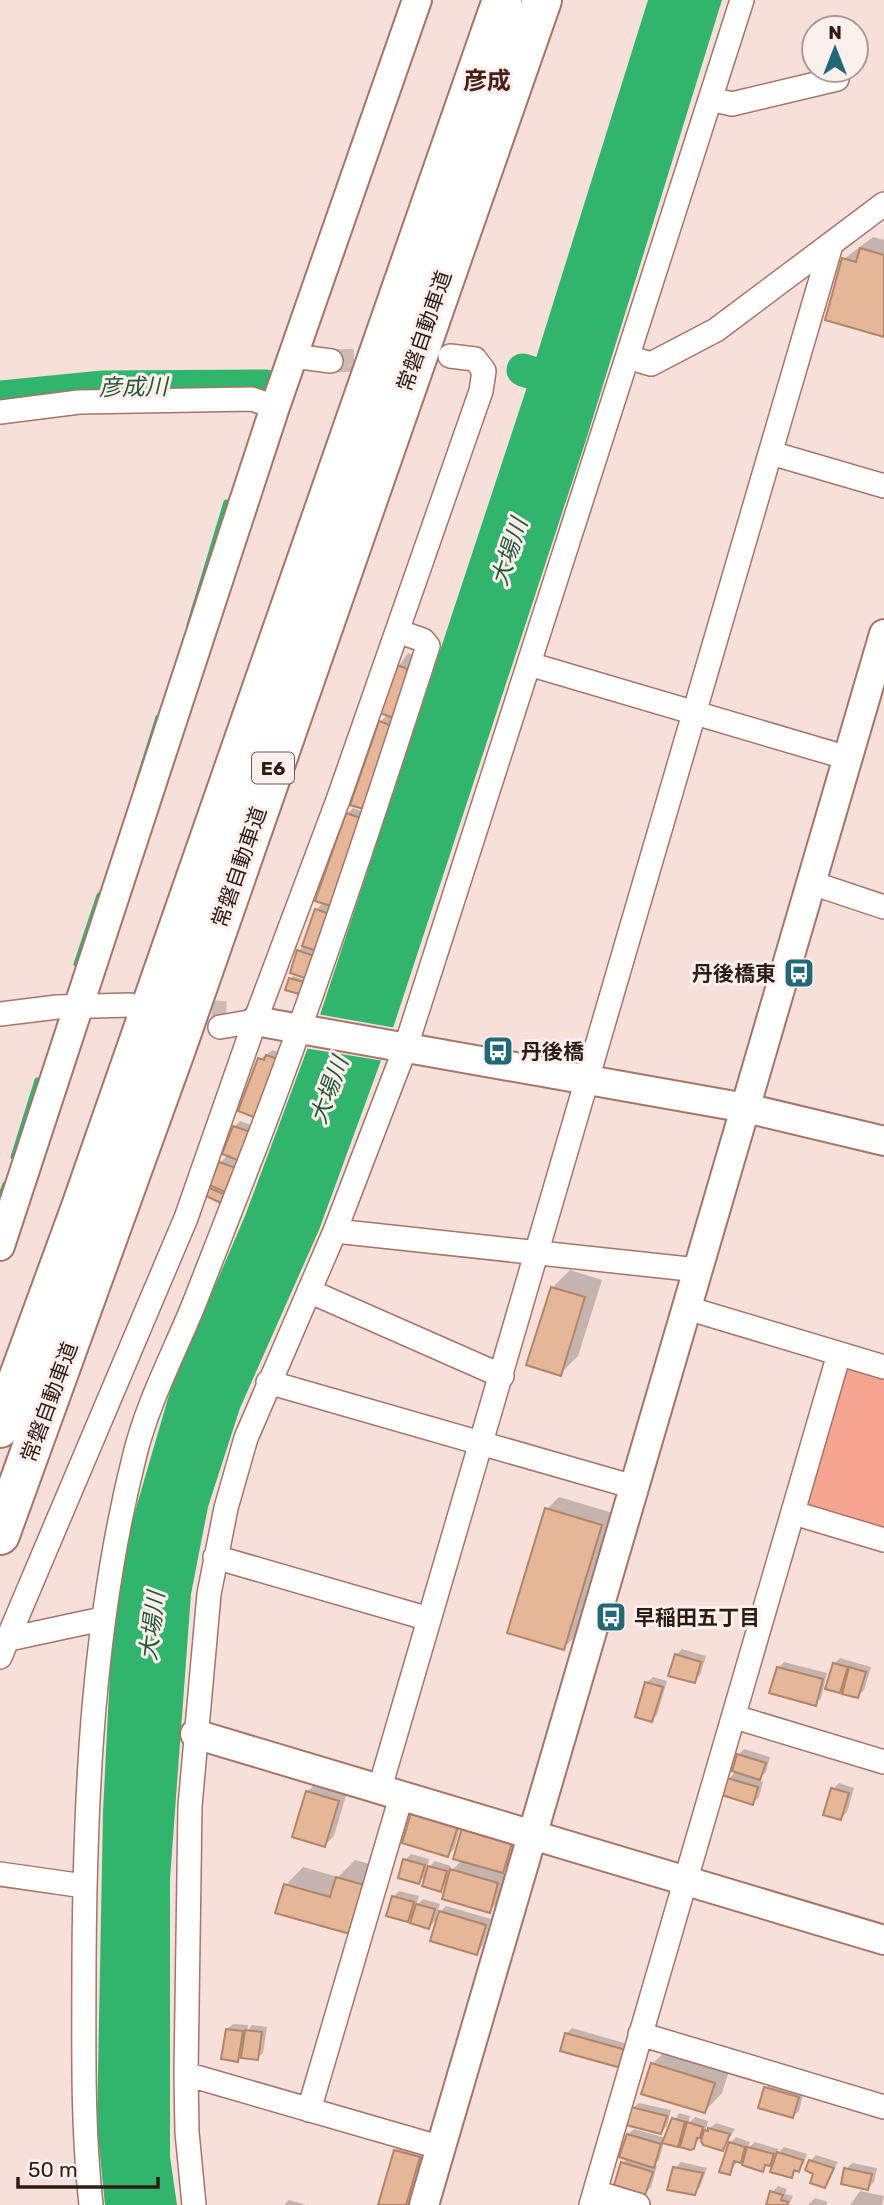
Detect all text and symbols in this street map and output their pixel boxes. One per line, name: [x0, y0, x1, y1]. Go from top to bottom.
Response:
north arrow: [800, 14, 870, 84]
text: N: [828, 21, 842, 44]
district label: 彦成: [463, 67, 511, 95]
street label: 常磐自動車道: [392, 267, 456, 395]
water label: 彦成川: [98, 372, 171, 402]
water label: 大場川: [485, 512, 534, 589]
road number: E6: [252, 752, 294, 783]
street label: 常磐自動車道: [207, 803, 271, 931]
bus stop icon: 丹後橋東: [782, 956, 816, 990]
place label: 丹後橋東: [692, 961, 776, 986]
bus stop icon: 丹後橋: [481, 1034, 515, 1068]
place label: 丹後橋: [521, 1039, 584, 1064]
water label: 大場川: [304, 1050, 355, 1127]
street label: 常磐自動車道: [16, 1339, 82, 1465]
water label: 大場川: [134, 1587, 170, 1662]
bus stop icon: 早稲田五丁目: [594, 1600, 628, 1634]
place label: 早稲田五丁目: [634, 1605, 760, 1630]
scale bar: [18, 2146, 158, 2190]
text: 50 m: [28, 2157, 78, 2182]

